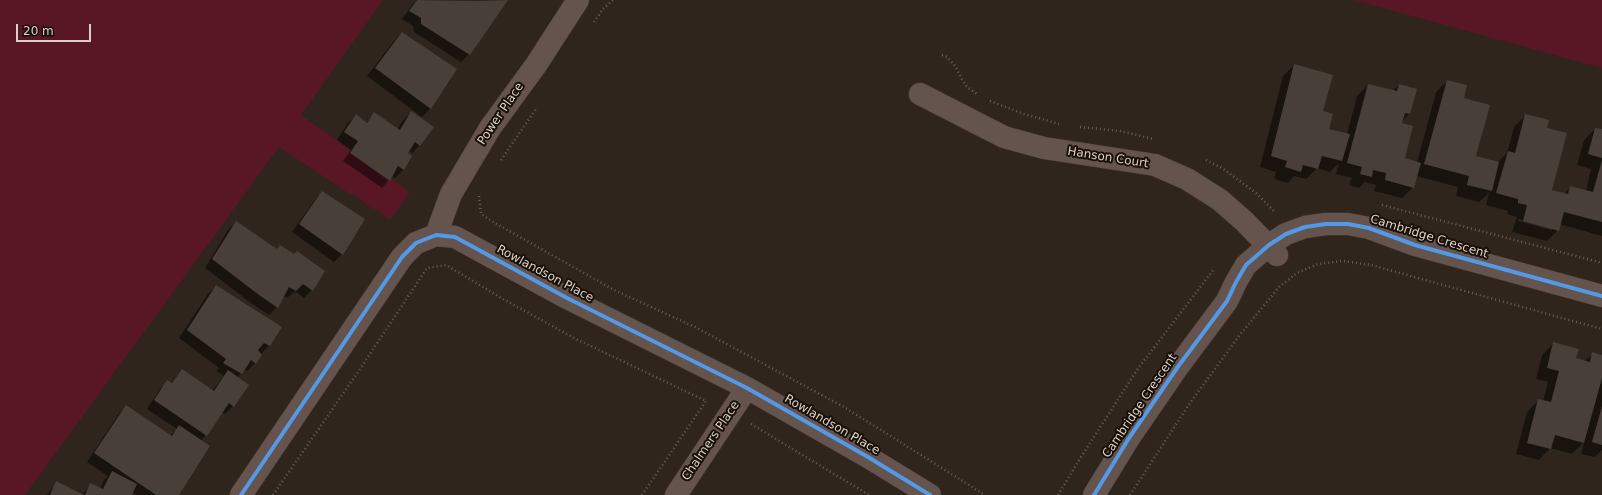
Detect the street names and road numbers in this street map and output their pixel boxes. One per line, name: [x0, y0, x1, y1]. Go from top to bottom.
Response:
street label: Power Place: [475, 80, 527, 148]
street label: Hanson Court: [1066, 144, 1150, 172]
street label: Cambridge Crescent: [1368, 212, 1490, 262]
street label: Rowlandson Place: [494, 242, 596, 306]
street label: Cambridge Crescent: [1100, 351, 1180, 461]
street label: Rowlandson Place: [782, 392, 882, 458]
street label: Chalmers Place: [679, 399, 743, 483]

